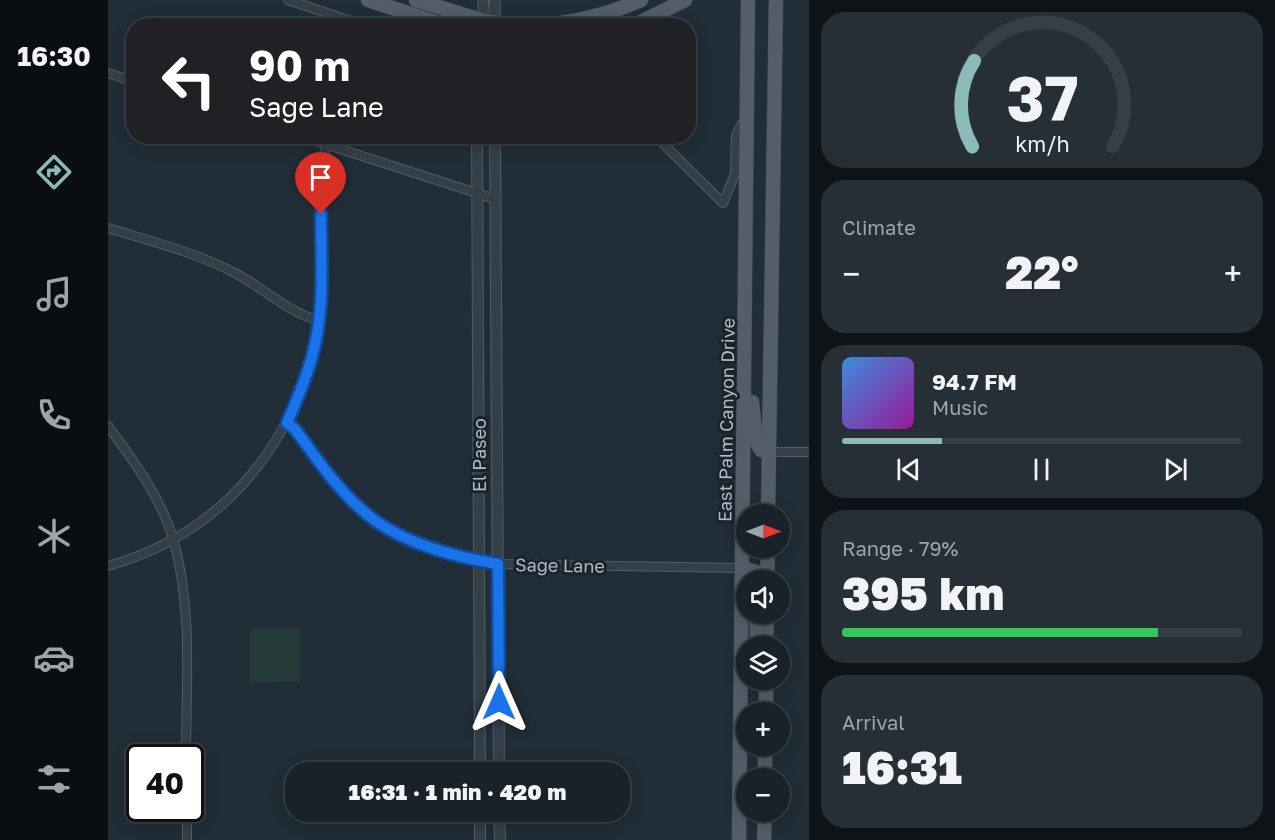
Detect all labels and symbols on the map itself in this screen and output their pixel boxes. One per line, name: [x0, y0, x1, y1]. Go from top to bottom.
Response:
pin: [295, 152, 346, 214]
street label: East Palm Canyon Drive: [713, 318, 739, 522]
street label: El Paseo: [468, 418, 490, 492]
north arrow: [736, 504, 790, 558]
street label: Sage Lane: [515, 553, 605, 577]
position arrow: [467, 670, 531, 734]
speed limit sign: 40: [126, 744, 204, 822]

